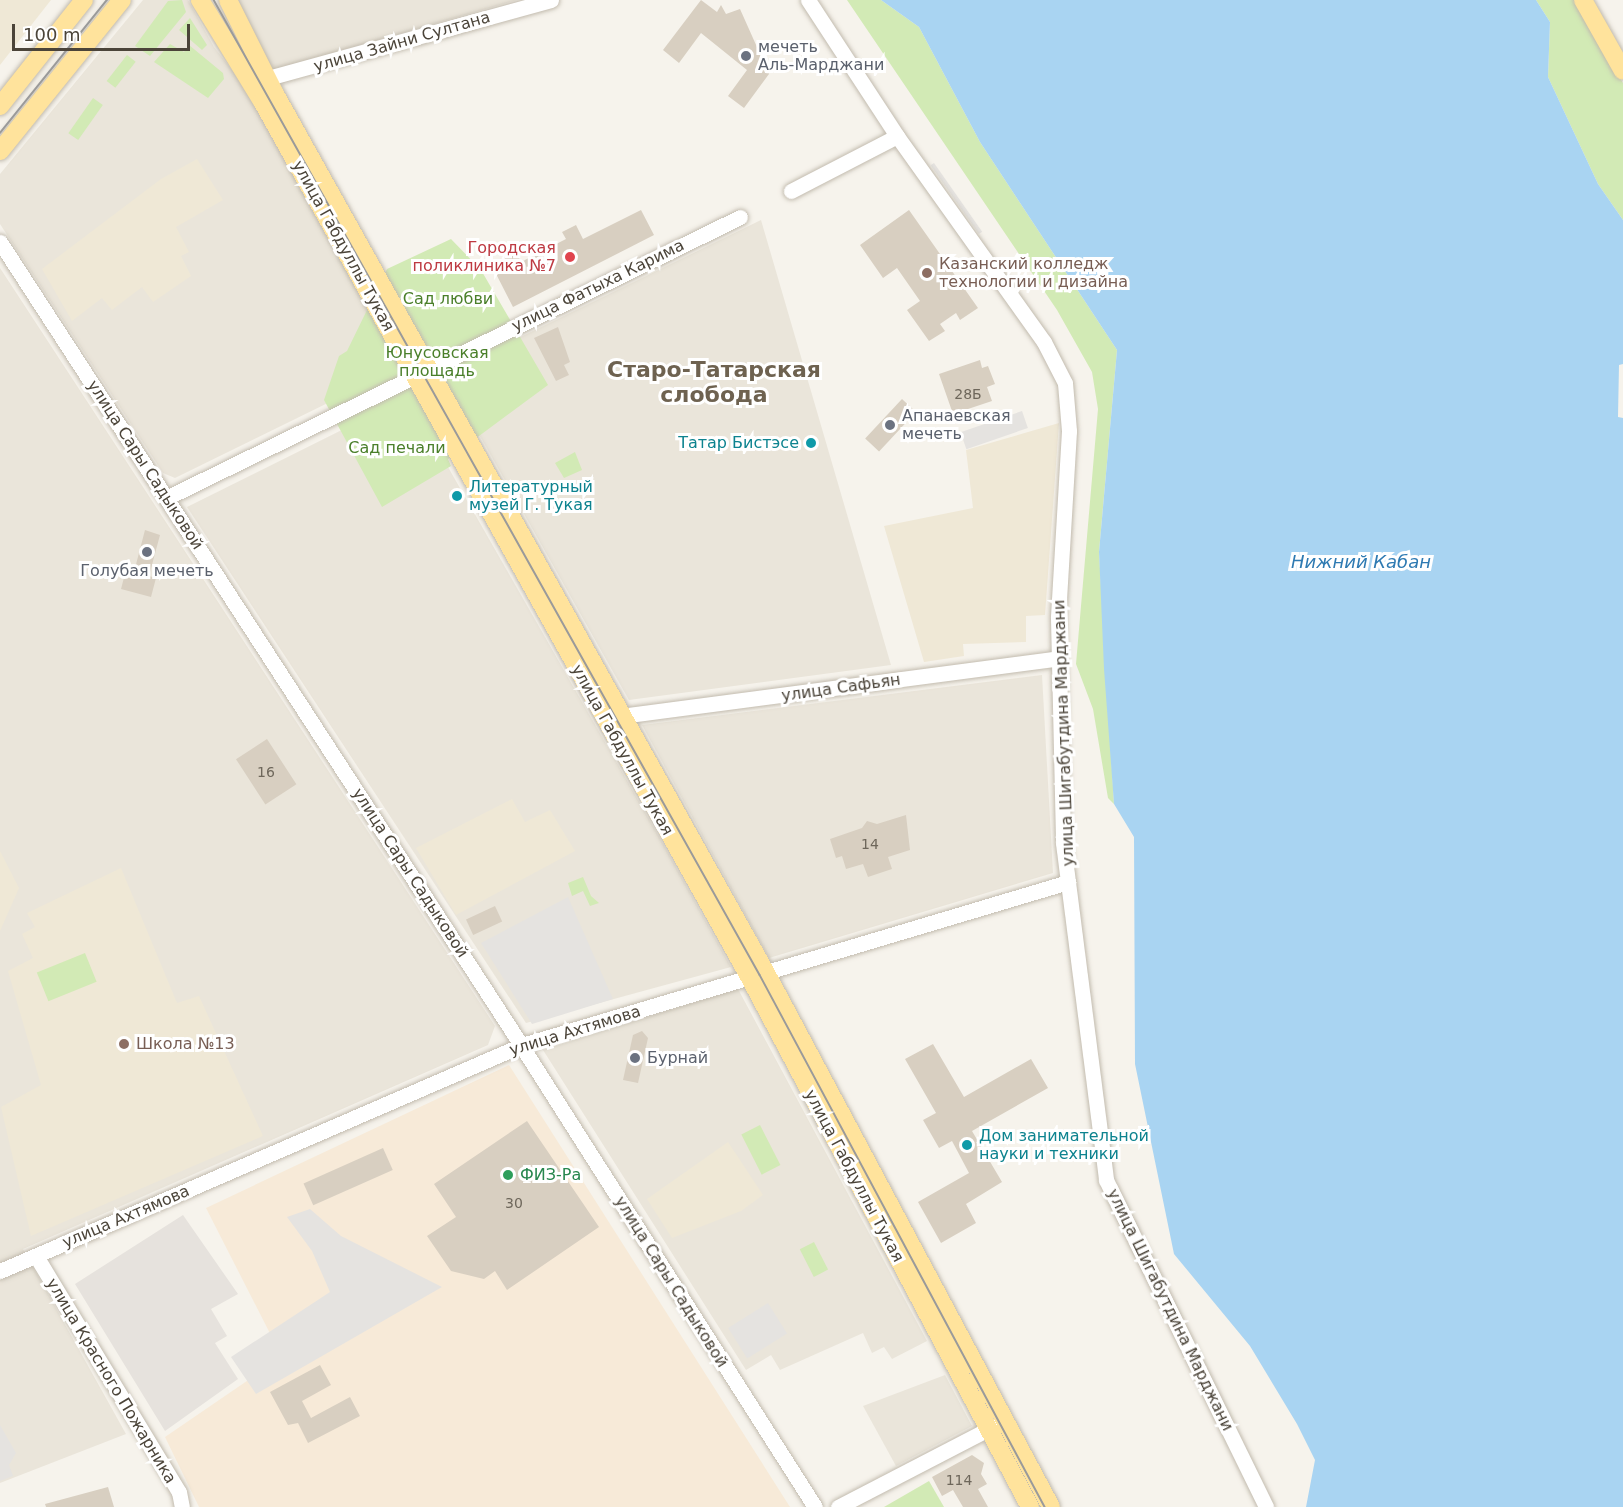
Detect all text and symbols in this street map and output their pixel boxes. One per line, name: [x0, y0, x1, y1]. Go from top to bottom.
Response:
street label: улица Зайни Султана: [312, 8, 492, 76]
scale bar: [15, 12, 194, 50]
text: 100 m: [23, 24, 81, 45]
place label: мечеть Аль-Марджани: [758, 37, 884, 75]
marker: мечеть Аль-Марджани: [739, 49, 753, 63]
street label: улица Габдуллы Тукая: [288, 157, 398, 335]
street label: улица Фатыха Карима: [509, 236, 687, 336]
place label: Городская поликлиника №7: [413, 238, 556, 276]
marker: Городская поликлиника №7: [561, 248, 579, 266]
place label: Казанский колледж технологии и дизайна: [939, 254, 1128, 292]
marker: Казанский колледж технологии и дизайна: [920, 266, 934, 280]
park label: Сад любви: [403, 289, 493, 309]
park label: Юнусовская площадь: [385, 343, 489, 381]
district label: Старо-Татарская слобода: [607, 356, 821, 408]
street label: улица Сары Садыковой: [83, 377, 207, 553]
house number: 28Б: [954, 386, 982, 402]
place label: Апанаевская мечеть: [902, 406, 1011, 444]
marker: Апанаевская мечеть: [883, 418, 897, 432]
place label: Татар Бистэсе: [678, 433, 799, 453]
marker: Татар Бистэсе: [804, 436, 818, 450]
park label: Сад печали: [348, 438, 446, 458]
place label: Литературный музей Г. Тукая: [469, 477, 593, 515]
marker: Литературный музей Г. Тукая: [450, 489, 464, 503]
marker: Голубая мечеть: [140, 545, 154, 559]
water label: Нижний Кабан: [1291, 551, 1431, 573]
place label: Голубая мечеть: [80, 561, 214, 581]
street label: улица Шигабутдина Марджани: [1050, 599, 1078, 867]
street label: улица Габдуллы Тукая: [567, 661, 677, 839]
street label: улица Сафьян: [780, 670, 902, 706]
house number: 16: [257, 764, 275, 780]
street label: улица Сары Садыковой: [348, 785, 472, 961]
house number: 14: [861, 836, 879, 852]
street label: улица Ахтямова: [507, 1002, 643, 1060]
place label: Школа №13: [136, 1034, 235, 1054]
marker: Школа №13: [117, 1037, 131, 1051]
place label: Бурнай: [647, 1048, 708, 1068]
marker: Бурнай: [628, 1051, 642, 1065]
street label: улица Габдуллы Тукая: [800, 1087, 908, 1265]
place label: Дом занимательной науки и техники: [979, 1126, 1149, 1164]
marker: Дом занимательной науки и техники: [960, 1138, 974, 1152]
place label: ФИЗ-Ра: [520, 1165, 581, 1185]
marker: ФИЗ-Ра: [501, 1168, 515, 1182]
street label: улица Ахтямова: [60, 1182, 192, 1252]
street label: улица Шигабутдина Марджани: [1103, 1186, 1237, 1434]
street label: улица Сары Садыковой: [610, 1193, 732, 1371]
house number: 30: [505, 1195, 523, 1211]
street label: улица Красного Пожарника: [42, 1275, 180, 1487]
house number: 114: [946, 1472, 972, 1488]

